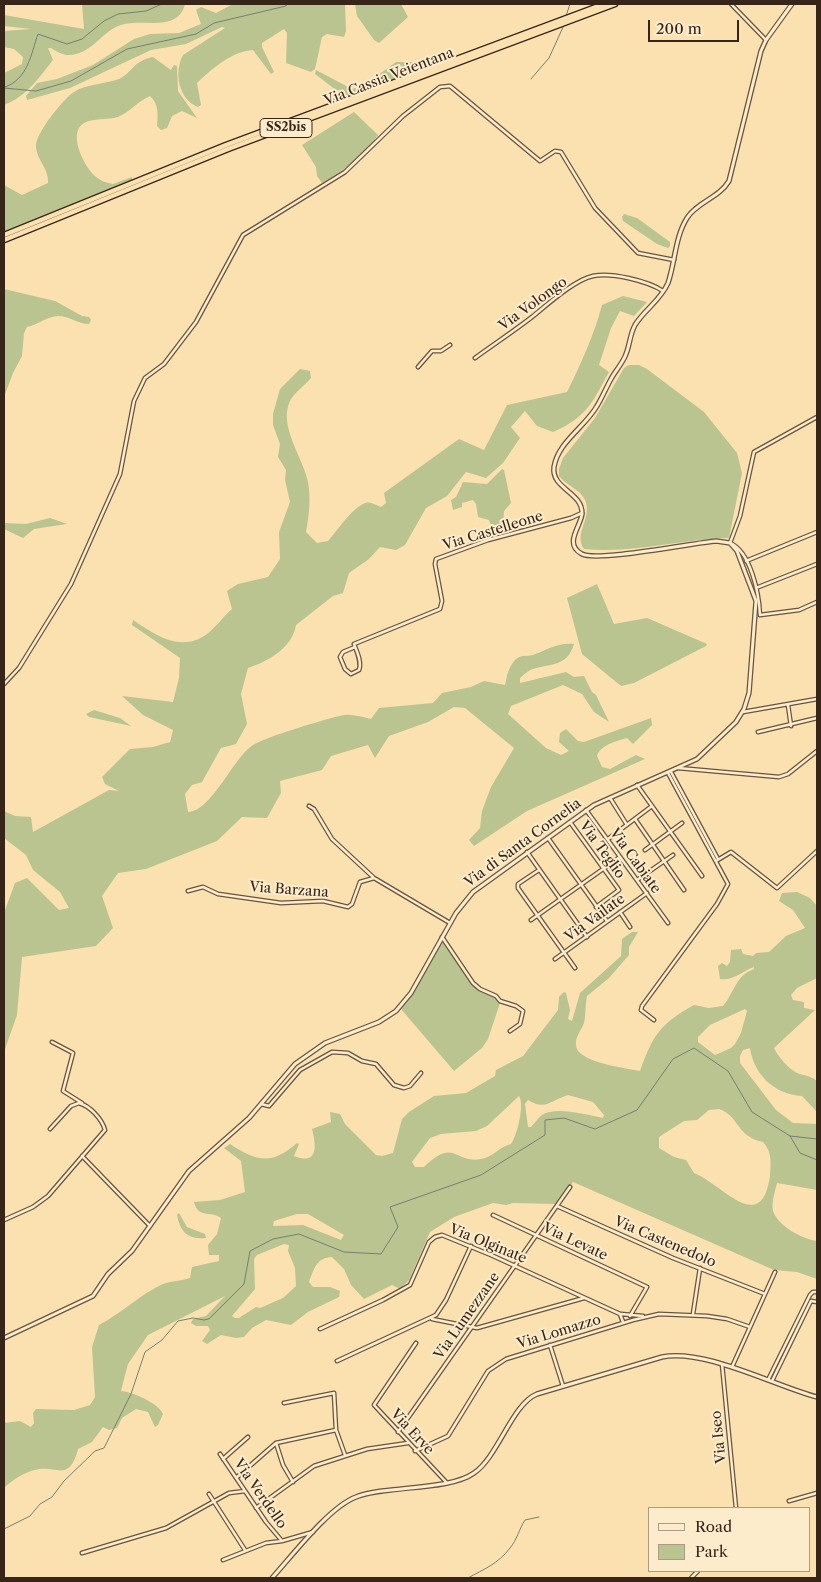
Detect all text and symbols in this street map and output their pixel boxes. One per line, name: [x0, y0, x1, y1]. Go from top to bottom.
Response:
scale bar: [651, 10, 742, 42]
text: 200 m: [656, 19, 702, 38]
street label: Via Cassia Veientana: [322, 45, 456, 109]
road number: SS2bis: [260, 119, 312, 138]
street label: Via Volongo: [496, 274, 570, 334]
street label: Via Castelleone: [441, 508, 545, 554]
street label: Via di Santa Cornelia: [461, 795, 585, 891]
street label: Via Teglio: [576, 818, 628, 882]
street label: Via Cabiate: [606, 825, 664, 897]
street label: Via Barzana: [249, 879, 329, 901]
street label: Via Vailate: [562, 891, 628, 945]
street label: Via Castenedolo: [612, 1213, 718, 1271]
street label: Via Levate: [540, 1220, 610, 1264]
street label: Via Olginate: [447, 1221, 529, 1267]
street label: Via Lumezzane: [431, 1269, 503, 1363]
street label: Via Lomazzo: [515, 1311, 603, 1353]
street label: Via Erve: [387, 1406, 437, 1458]
street label: Via Iseo: [708, 1410, 730, 1464]
street label: Via Verdello: [230, 1456, 290, 1532]
legend: [648, 1507, 811, 1572]
text: Road: [695, 1517, 732, 1536]
text: Park: [695, 1542, 728, 1561]

